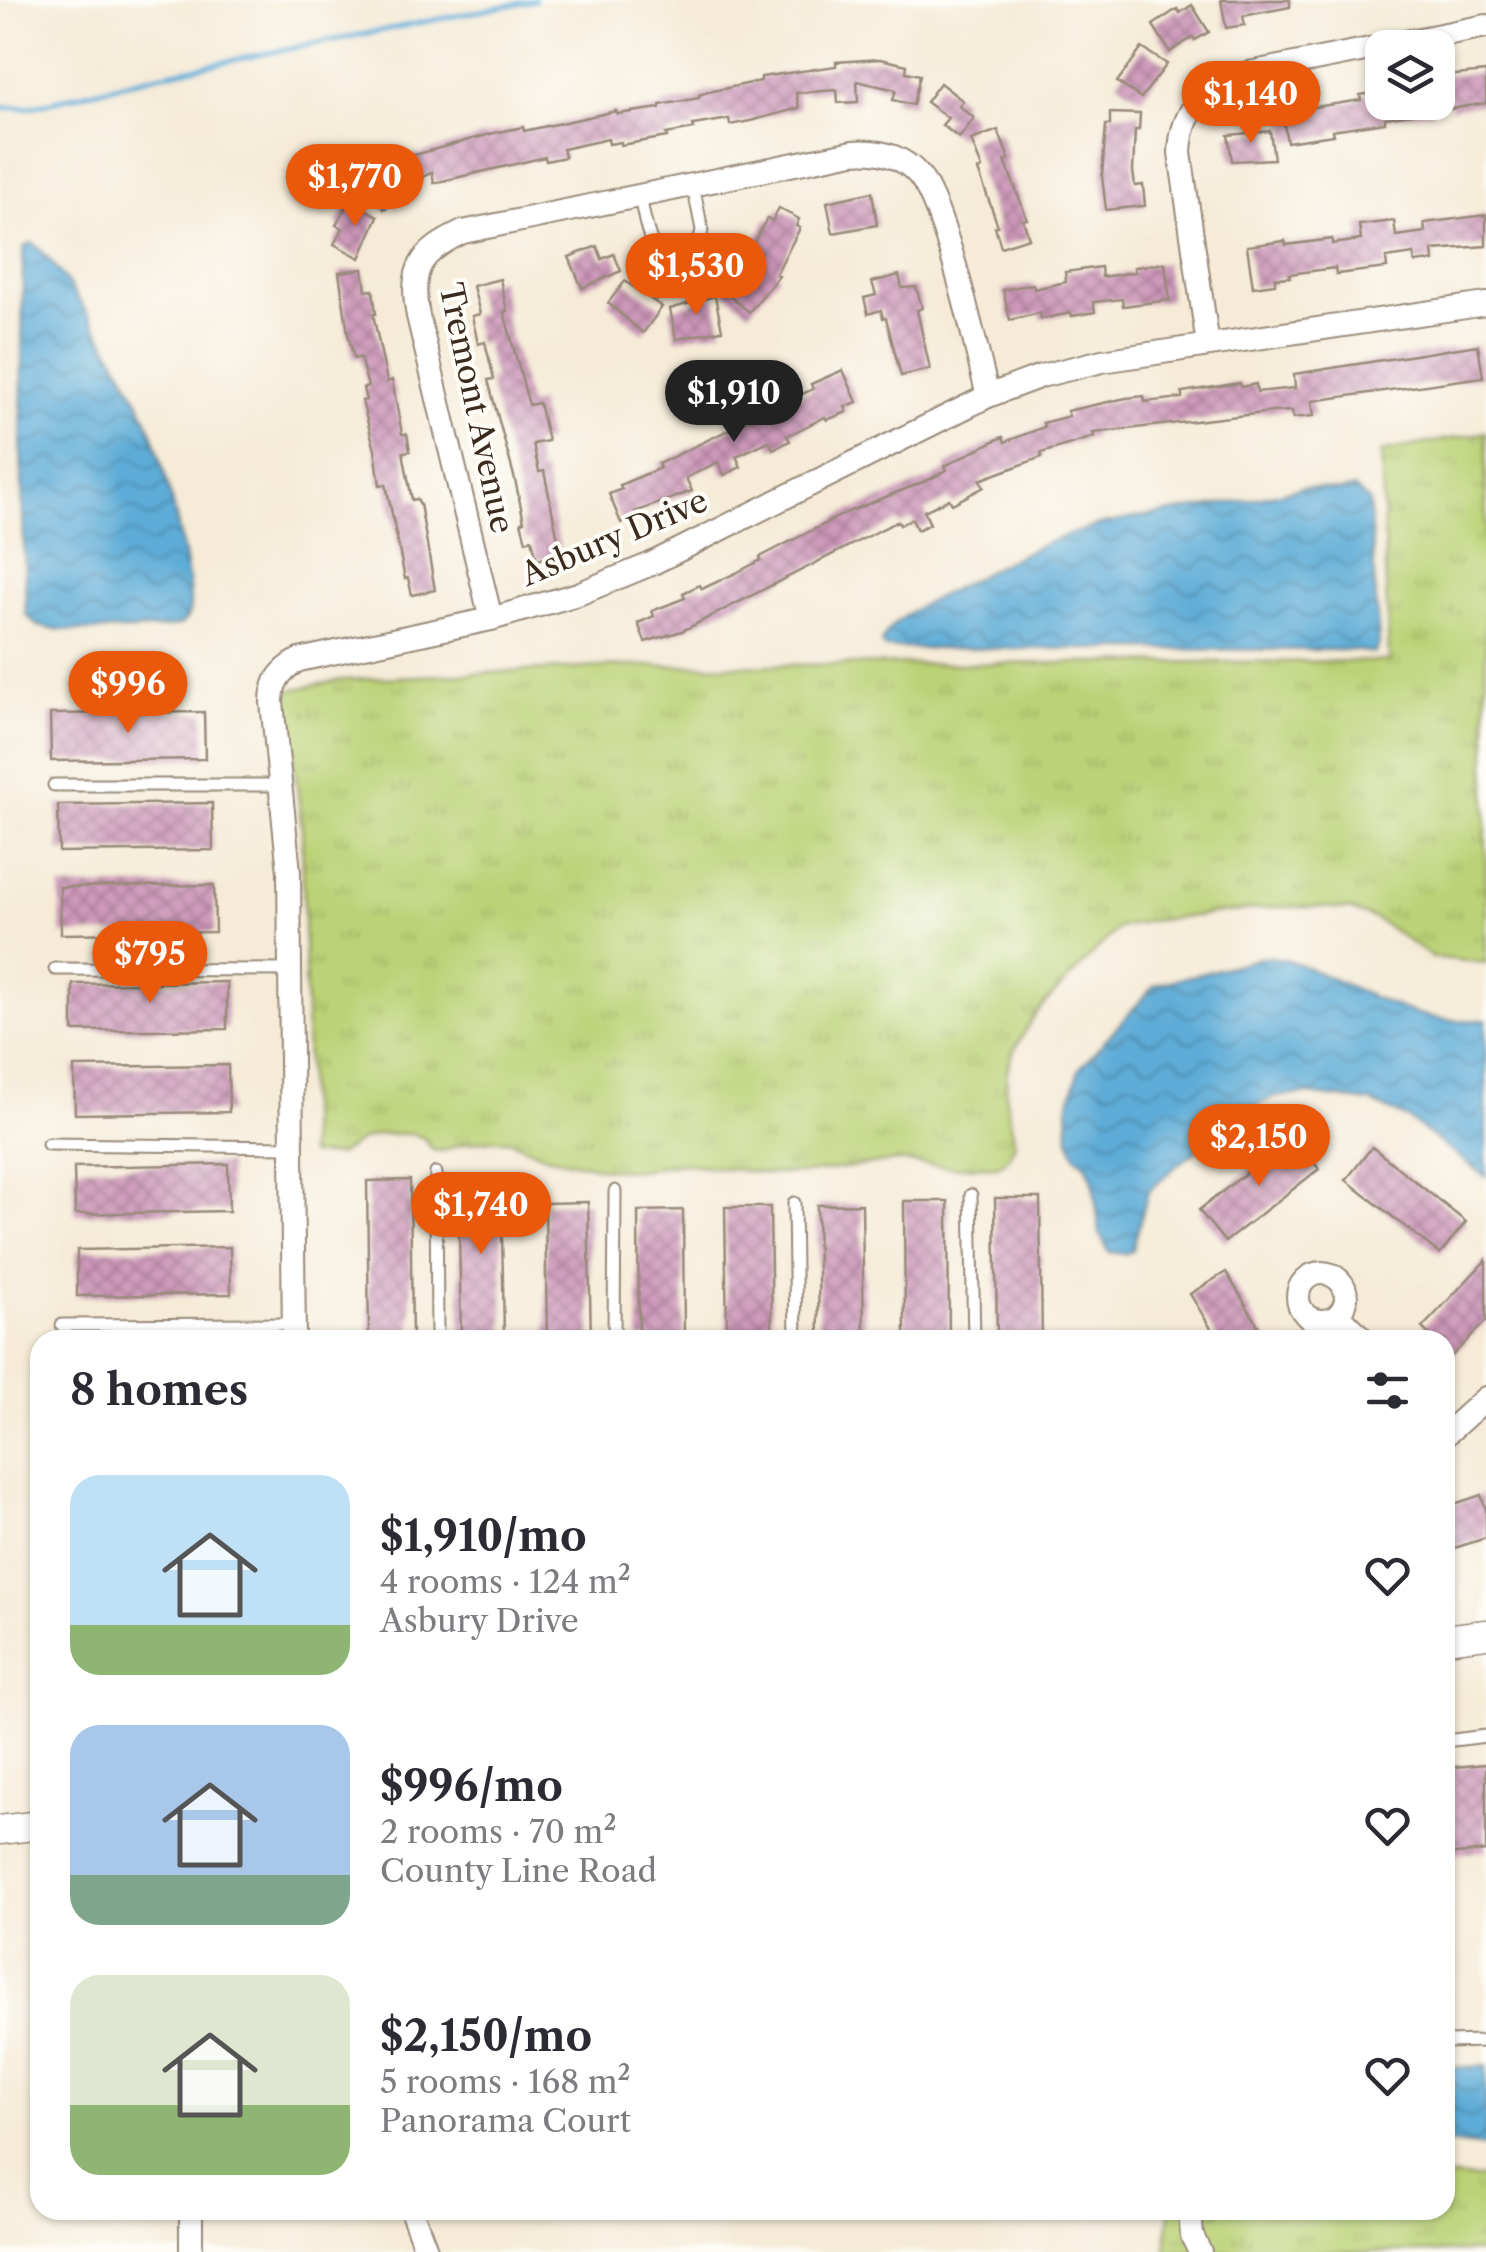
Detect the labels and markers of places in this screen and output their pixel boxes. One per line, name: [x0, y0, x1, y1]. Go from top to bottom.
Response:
pin: $1,140: [1170, 61, 1332, 146]
pin: $1,770: [274, 144, 436, 229]
pin: $1,530: [615, 233, 777, 318]
pin: $1,910: [653, 360, 815, 445]
pin: $996: [69, 651, 187, 736]
pin: $795: [91, 921, 209, 1006]
pin: $2,150: [1178, 1104, 1340, 1189]
pin: $1,740: [400, 1172, 562, 1257]

